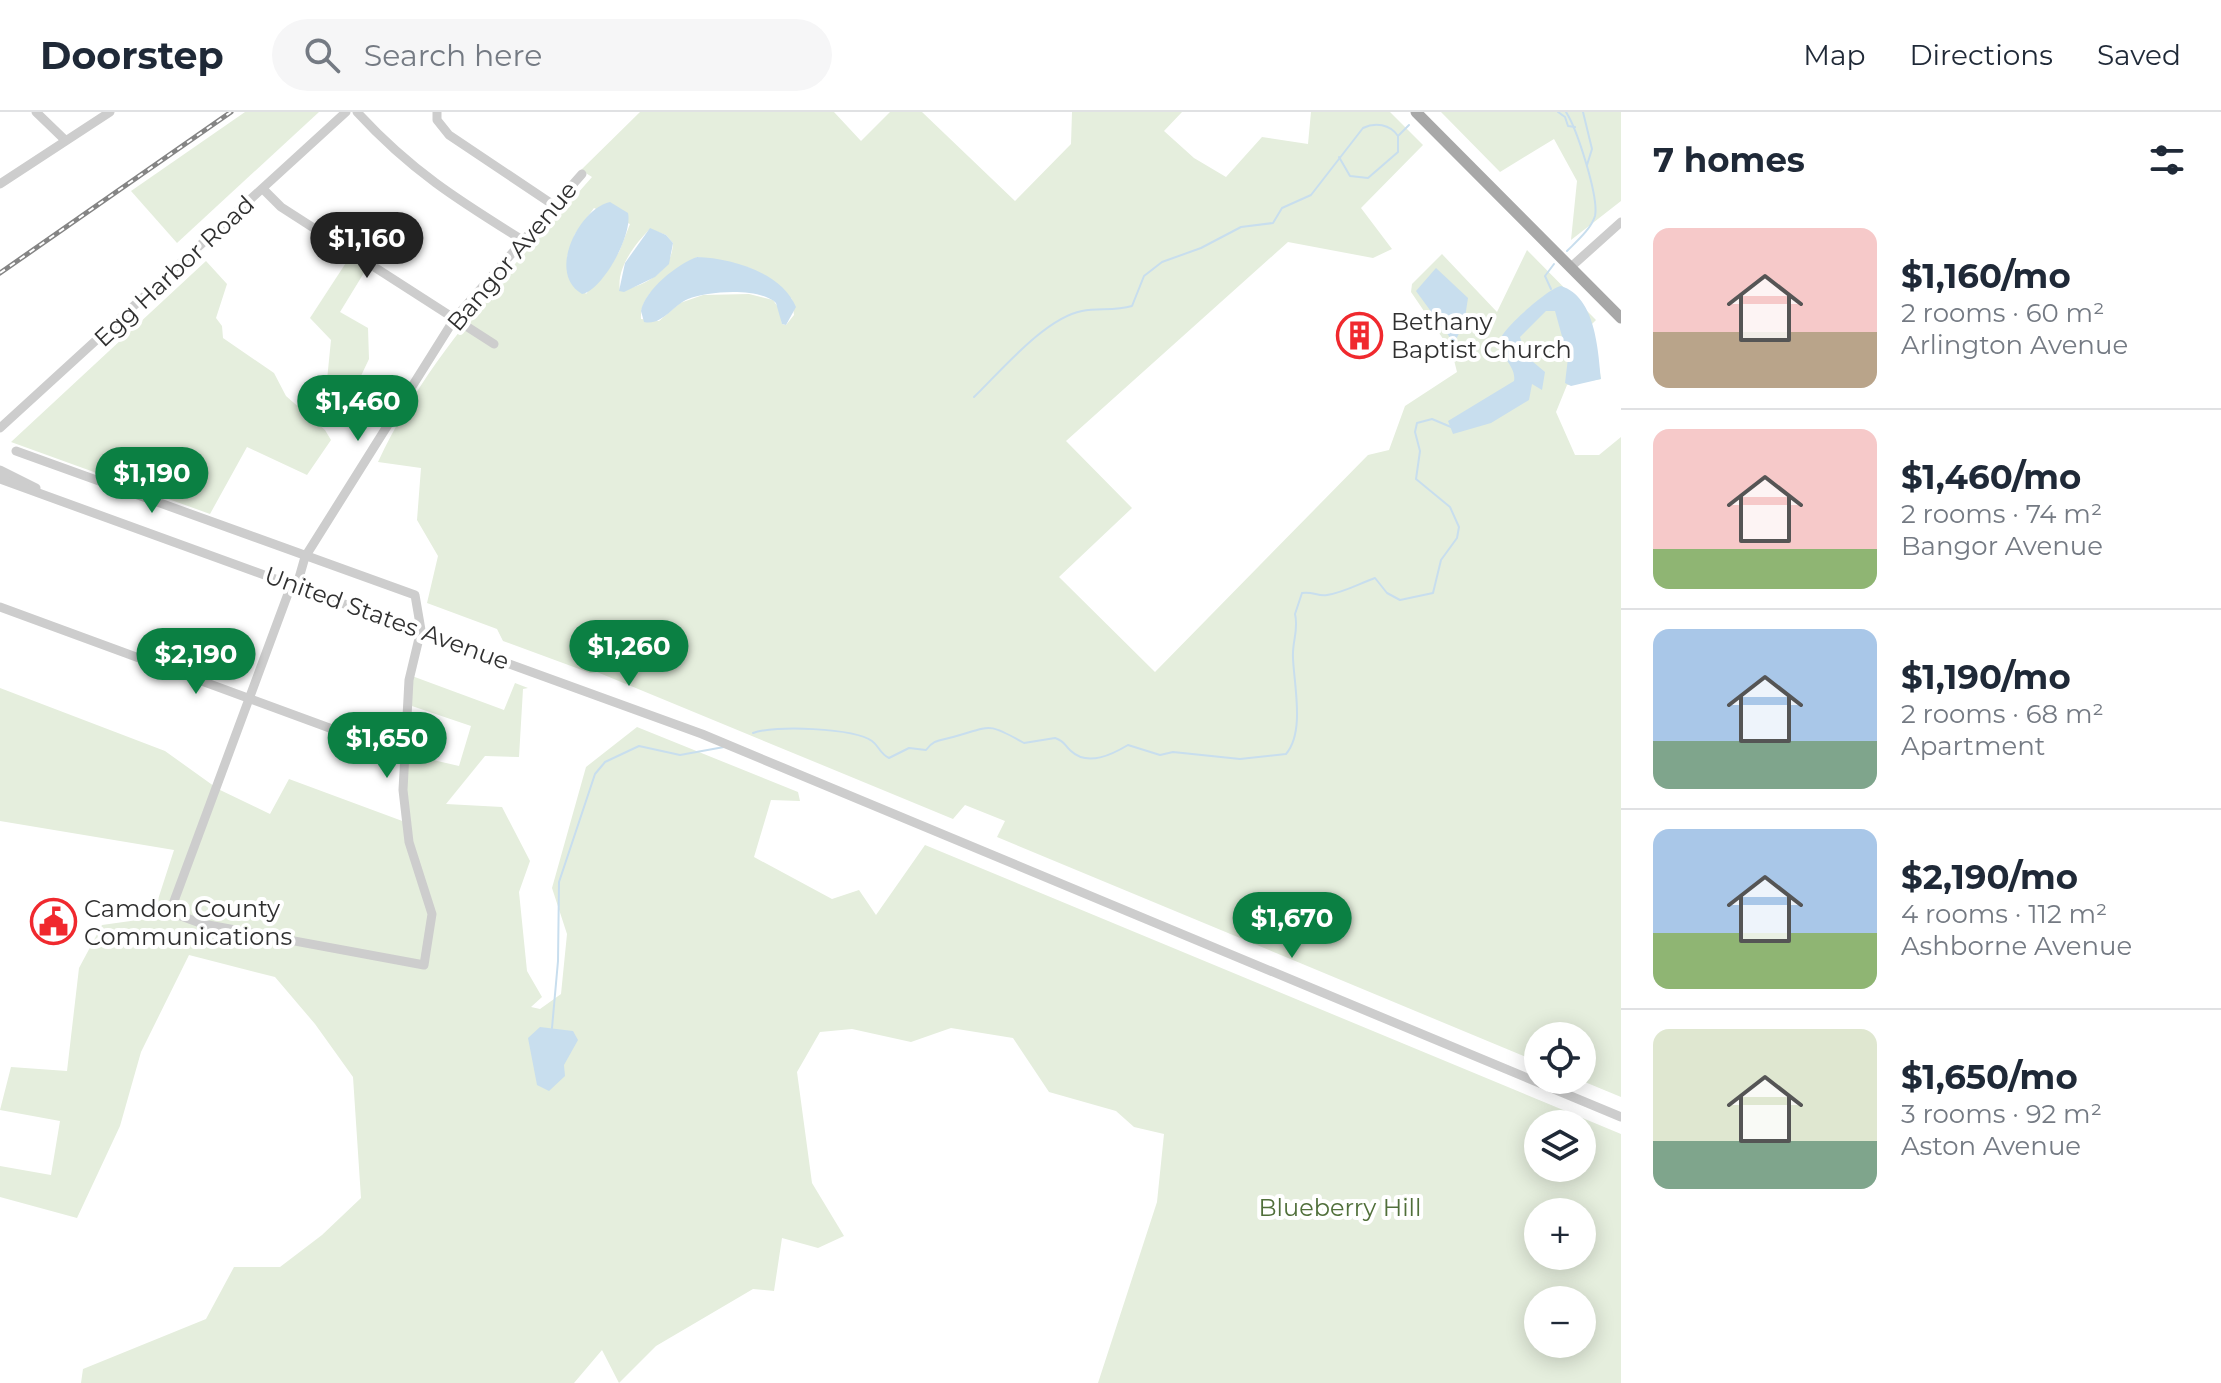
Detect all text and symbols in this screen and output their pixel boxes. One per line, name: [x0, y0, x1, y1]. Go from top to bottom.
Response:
search box: [272, 19, 832, 91]
text: Doorstep: [40, 32, 224, 79]
icon: search: [300, 33, 344, 77]
text: Search here: [364, 37, 542, 74]
text: Map: [1803, 38, 1865, 72]
text: Directions: [1909, 38, 2053, 72]
text: Saved: [2097, 38, 2181, 72]
icon: filters: [2145, 138, 2189, 182]
text: 7 homes: [1653, 139, 1805, 181]
street label: Bangor Avenue: [441, 175, 583, 337]
street label: Egg Harbor Road: [88, 189, 260, 353]
pin: $1,160: [302, 212, 432, 280]
text: $1,160: [328, 222, 406, 254]
text: $1,160/mo: [1901, 255, 2071, 297]
icon: home: [1717, 260, 1813, 356]
text: 2 rooms · 60 m²: [1901, 297, 2104, 329]
place label: Bethany Baptist Church: [1391, 307, 1572, 364]
building icon: Bethany Baptist Church: [1336, 311, 1384, 359]
text: Arlington Avenue: [1901, 329, 2128, 361]
pin: $1,460: [293, 375, 423, 443]
text: $1,460: [315, 385, 401, 417]
pin: $1,190: [87, 447, 217, 515]
text: $1,460/mo: [1901, 456, 2081, 498]
text: $1,190: [113, 457, 191, 489]
icon: home: [1717, 461, 1813, 557]
text: 2 rooms · 74 m²: [1901, 498, 2102, 530]
text: Bangor Avenue: [1901, 530, 2103, 562]
street label: United States Avenue: [261, 560, 513, 676]
pin: $1,260: [564, 620, 694, 688]
pin: $2,190: [131, 628, 261, 696]
text: $1,260: [587, 630, 671, 662]
text: $2,190: [155, 638, 237, 670]
text: $1,190/mo: [1901, 656, 2071, 698]
icon: home: [1717, 661, 1813, 757]
text: 2 rooms · 68 m²: [1901, 698, 2104, 730]
pin: $1,650: [322, 712, 452, 780]
text: $1,650: [346, 722, 428, 754]
text: Apartment: [1901, 730, 2045, 762]
text: $2,190/mo: [1901, 856, 2078, 898]
icon: home: [1717, 861, 1813, 957]
pin: $1,670: [1227, 892, 1357, 960]
place label: Camdon County Communications: [84, 894, 292, 951]
public building icon: Camdon County Communications: [29, 898, 77, 946]
text: 4 rooms · 112 m²: [1901, 898, 2107, 930]
text: $1,670: [1251, 902, 1333, 934]
text: Ashborne Avenue: [1901, 930, 2132, 962]
map controls: [1524, 1022, 1596, 1358]
button: locate: [1524, 1022, 1596, 1094]
text: $1,650/mo: [1901, 1056, 2078, 1098]
icon: home: [1717, 1061, 1813, 1157]
text: 3 rooms · 92 m²: [1901, 1098, 2102, 1130]
button: layers: [1524, 1110, 1596, 1182]
text: Aston Avenue: [1901, 1130, 2081, 1162]
park label: Blueberry Hill: [1258, 1193, 1422, 1222]
button: +: [1524, 1198, 1596, 1270]
button: −: [1524, 1286, 1596, 1358]

